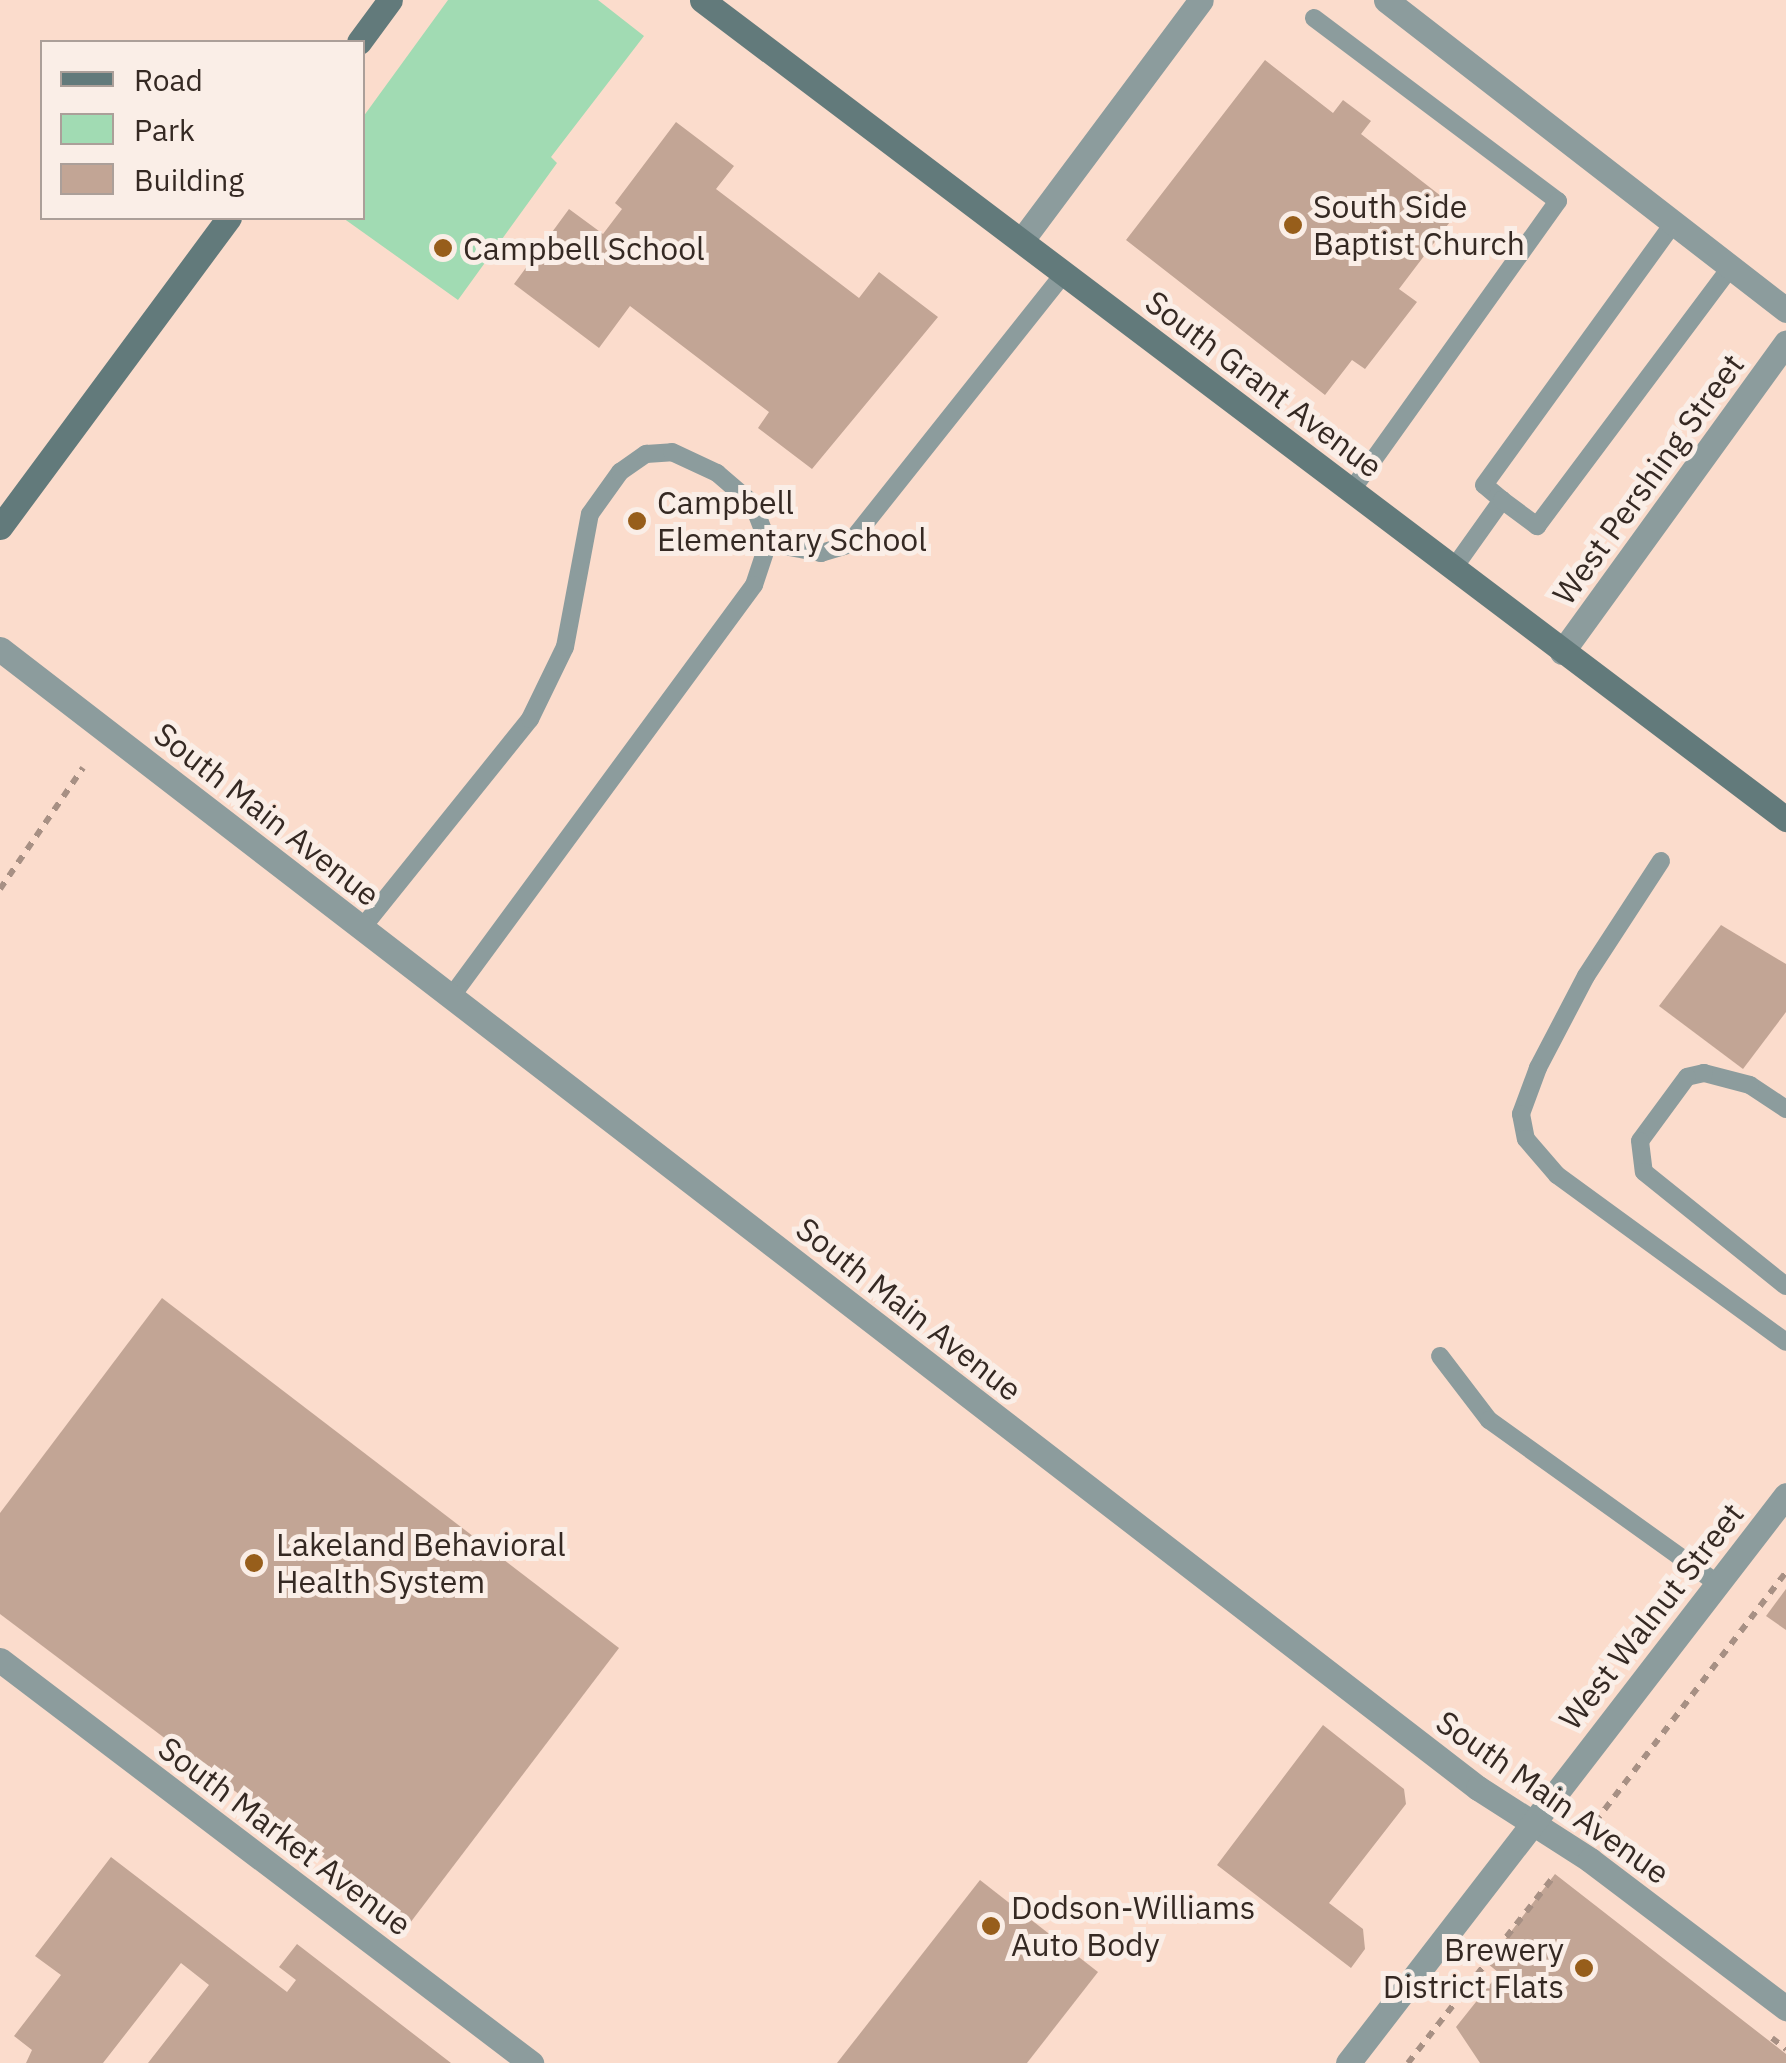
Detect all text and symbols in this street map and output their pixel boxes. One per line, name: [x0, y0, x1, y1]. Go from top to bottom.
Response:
legend: [40, 40, 365, 220]
text: Road: [134, 60, 203, 99]
text: Park: [134, 110, 195, 149]
text: Building: [134, 160, 244, 199]
place label: South Side Baptist Church: [1313, 188, 1525, 263]
marker: South Side Baptist Church: [1282, 214, 1304, 236]
place label: Campbell School: [463, 229, 705, 267]
marker: Campbell School: [432, 237, 454, 259]
street label: South Grant Avenue: [1138, 282, 1390, 486]
street label: West Pershing Street: [1544, 346, 1752, 612]
place label: Campbell Elementary School: [657, 484, 927, 559]
marker: Campbell Elementary School: [626, 510, 648, 532]
street label: South Main Avenue: [147, 714, 387, 914]
street label: South Main Avenue: [789, 1209, 1029, 1409]
street label: West Walnut Street: [1551, 1495, 1751, 1737]
place label: Lakeland Behavioral Health System: [276, 1526, 566, 1601]
marker: Lakeland Behavioral Health System: [241, 1550, 267, 1576]
street label: South Main Avenue: [1429, 1702, 1677, 1892]
street label: South Market Avenue: [151, 1729, 419, 1943]
place label: Dodson-Williams Auto Body: [1011, 1889, 1255, 1964]
marker: Dodson-Williams Auto Body: [980, 1915, 1002, 1937]
place label: Brewery District Flats: [1383, 1931, 1564, 2006]
marker: Brewery District Flats: [1573, 1957, 1595, 1979]

